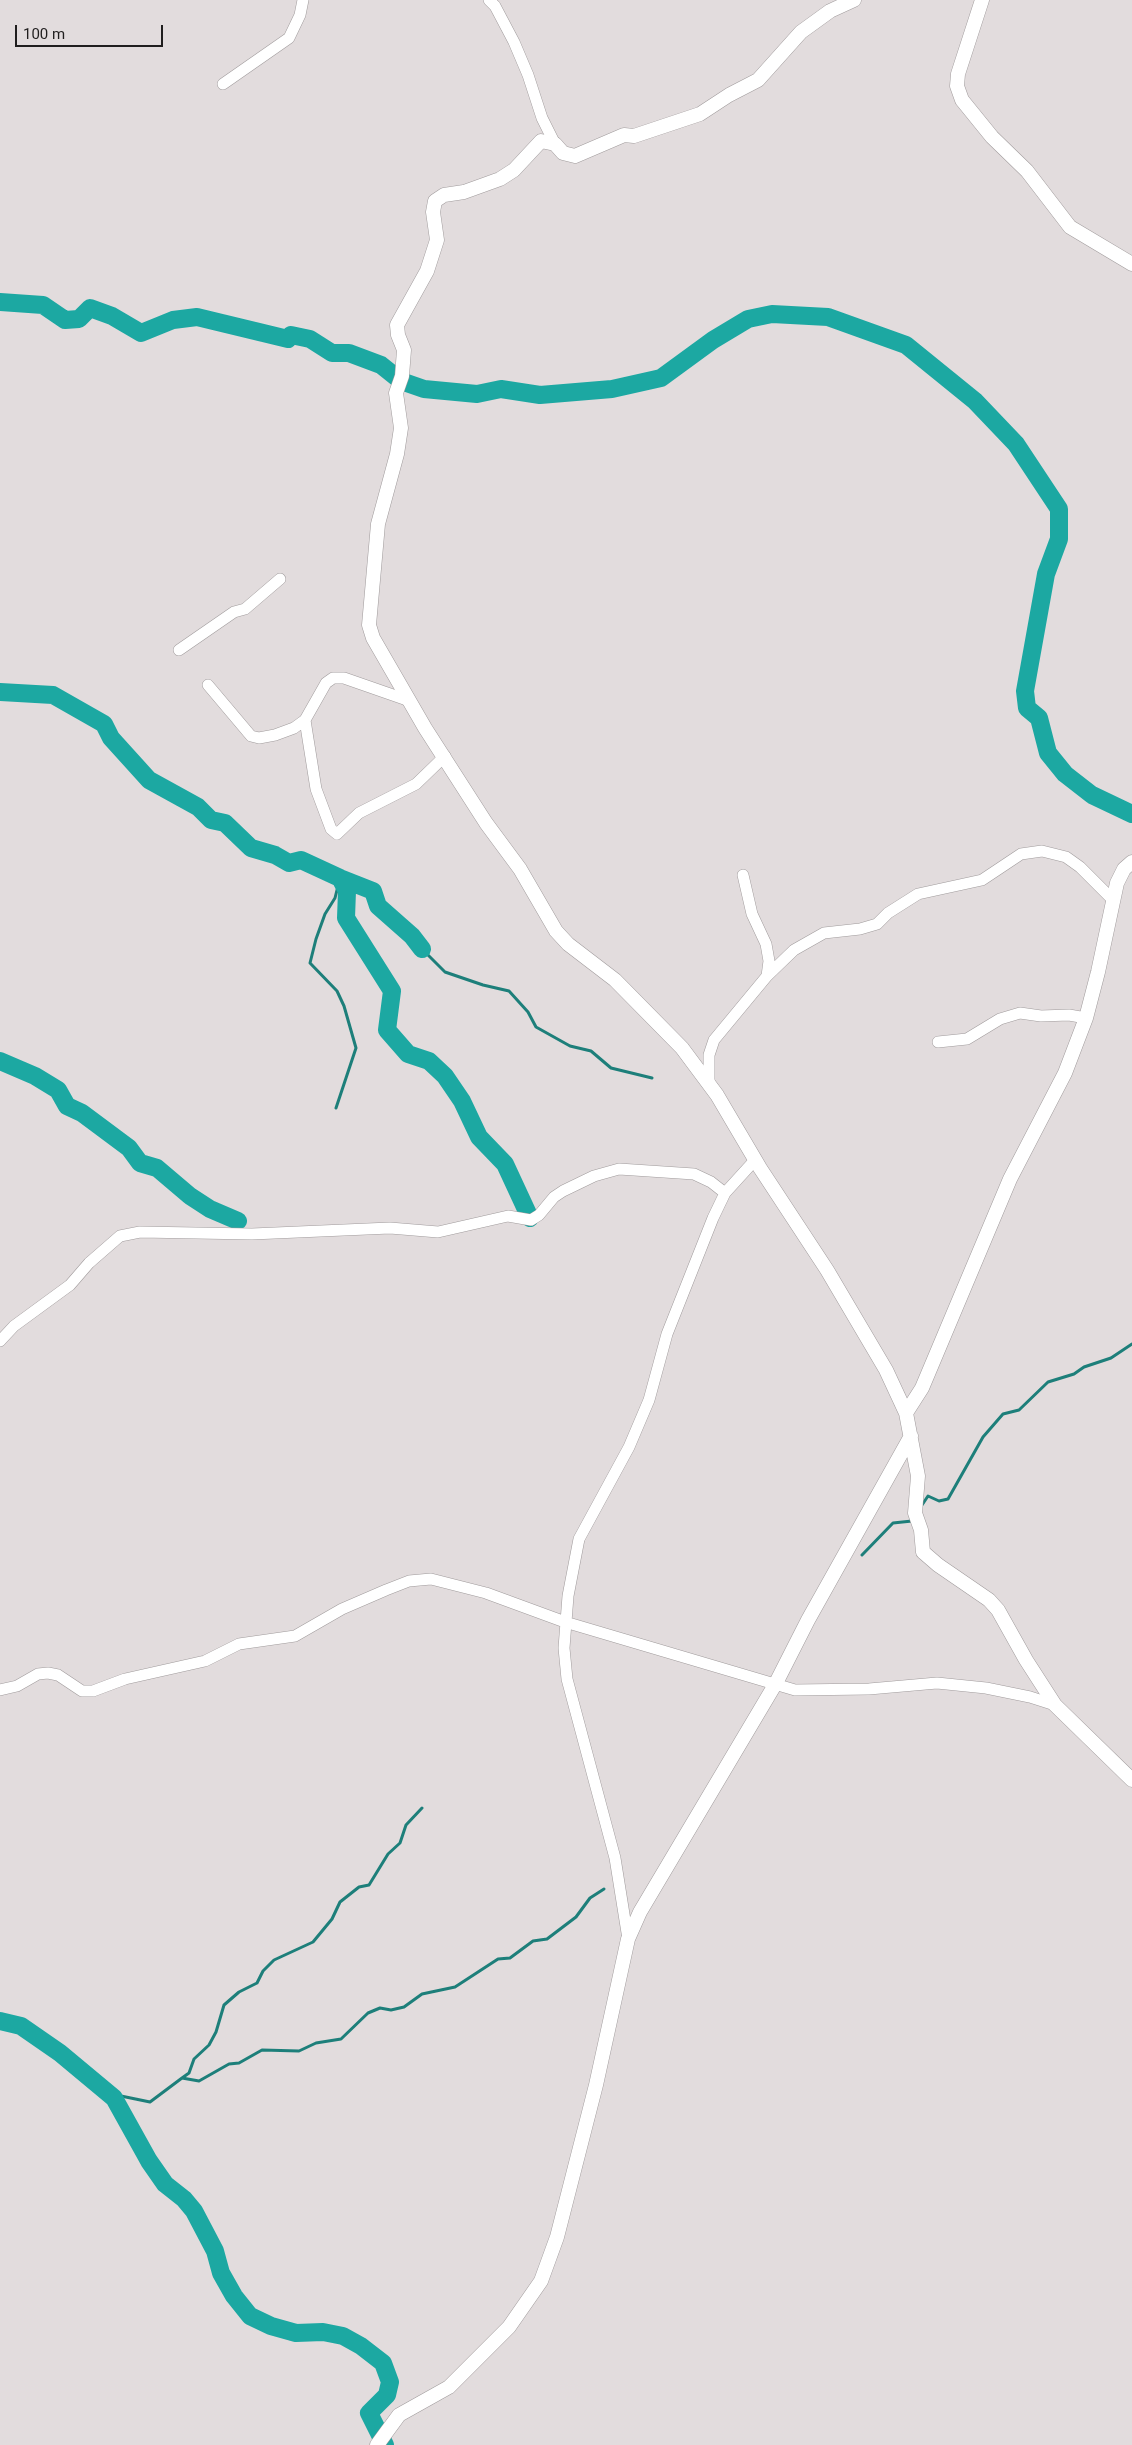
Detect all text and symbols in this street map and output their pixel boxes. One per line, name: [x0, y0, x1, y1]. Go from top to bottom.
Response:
scale bar: [18, 15, 165, 47]
text: 100 m: [23, 25, 65, 43]

